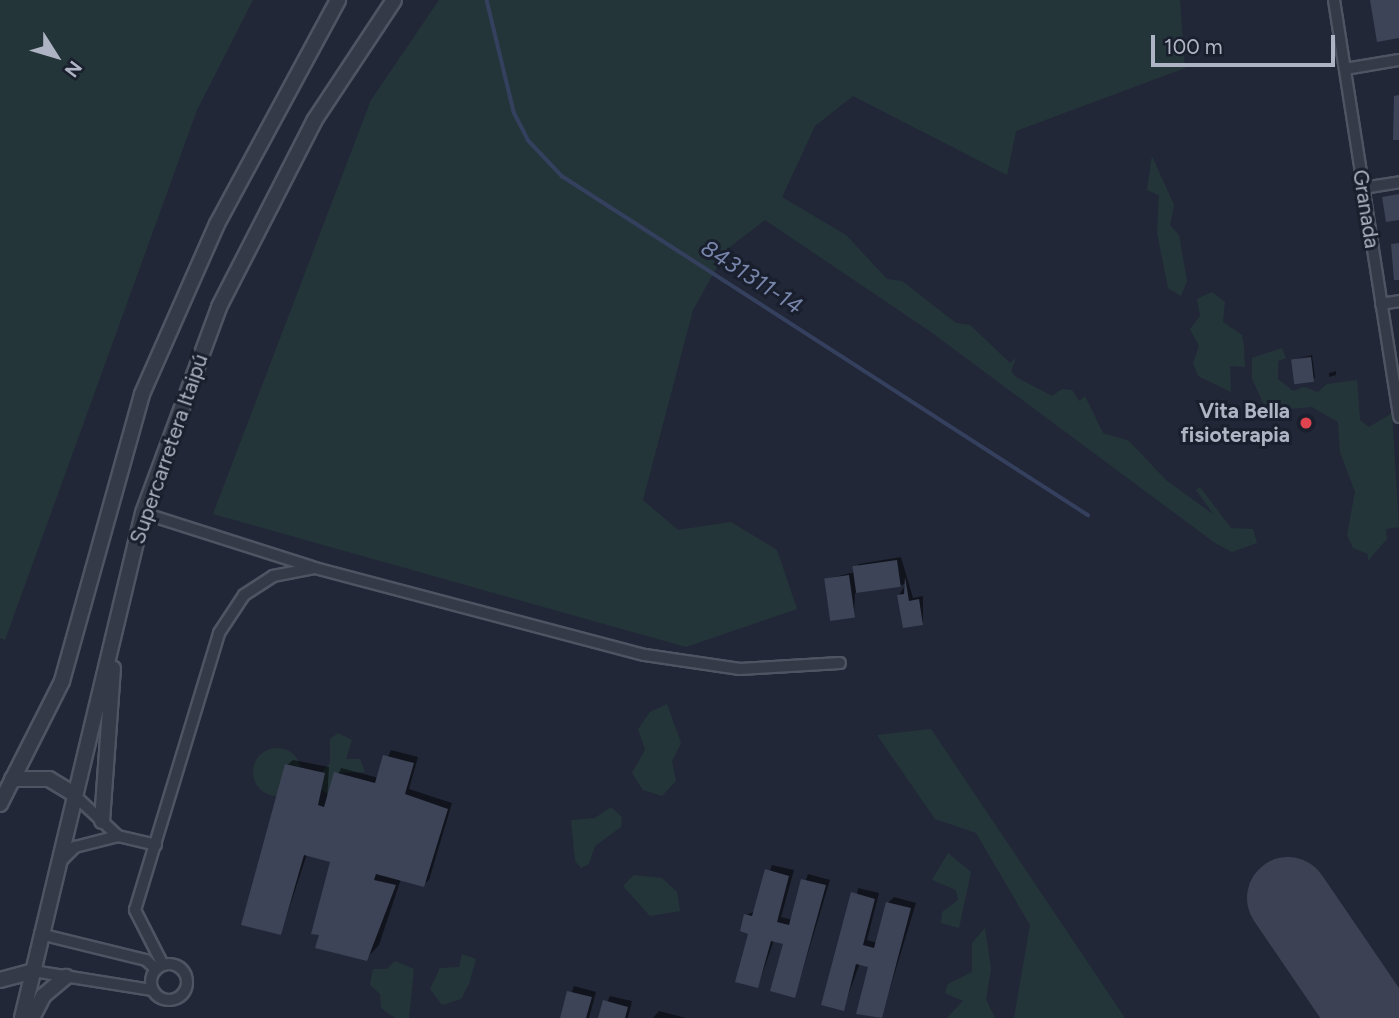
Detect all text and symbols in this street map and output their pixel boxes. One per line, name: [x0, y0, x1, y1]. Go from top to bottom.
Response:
north arrow: [21, 21, 91, 91]
scale bar: [1154, 21, 1338, 65]
text: 100 m: [1164, 34, 1223, 59]
text: N: [60, 56, 87, 82]
street label: Granada: [1347, 168, 1385, 250]
water label: 8431311-14: [696, 234, 808, 320]
street label: Supercarretera Itaipú: [125, 351, 213, 547]
place label: Vita Bella fisioterapia: [1180, 398, 1290, 448]
marker: Vita Bella fisioterapia: [1296, 413, 1316, 433]

